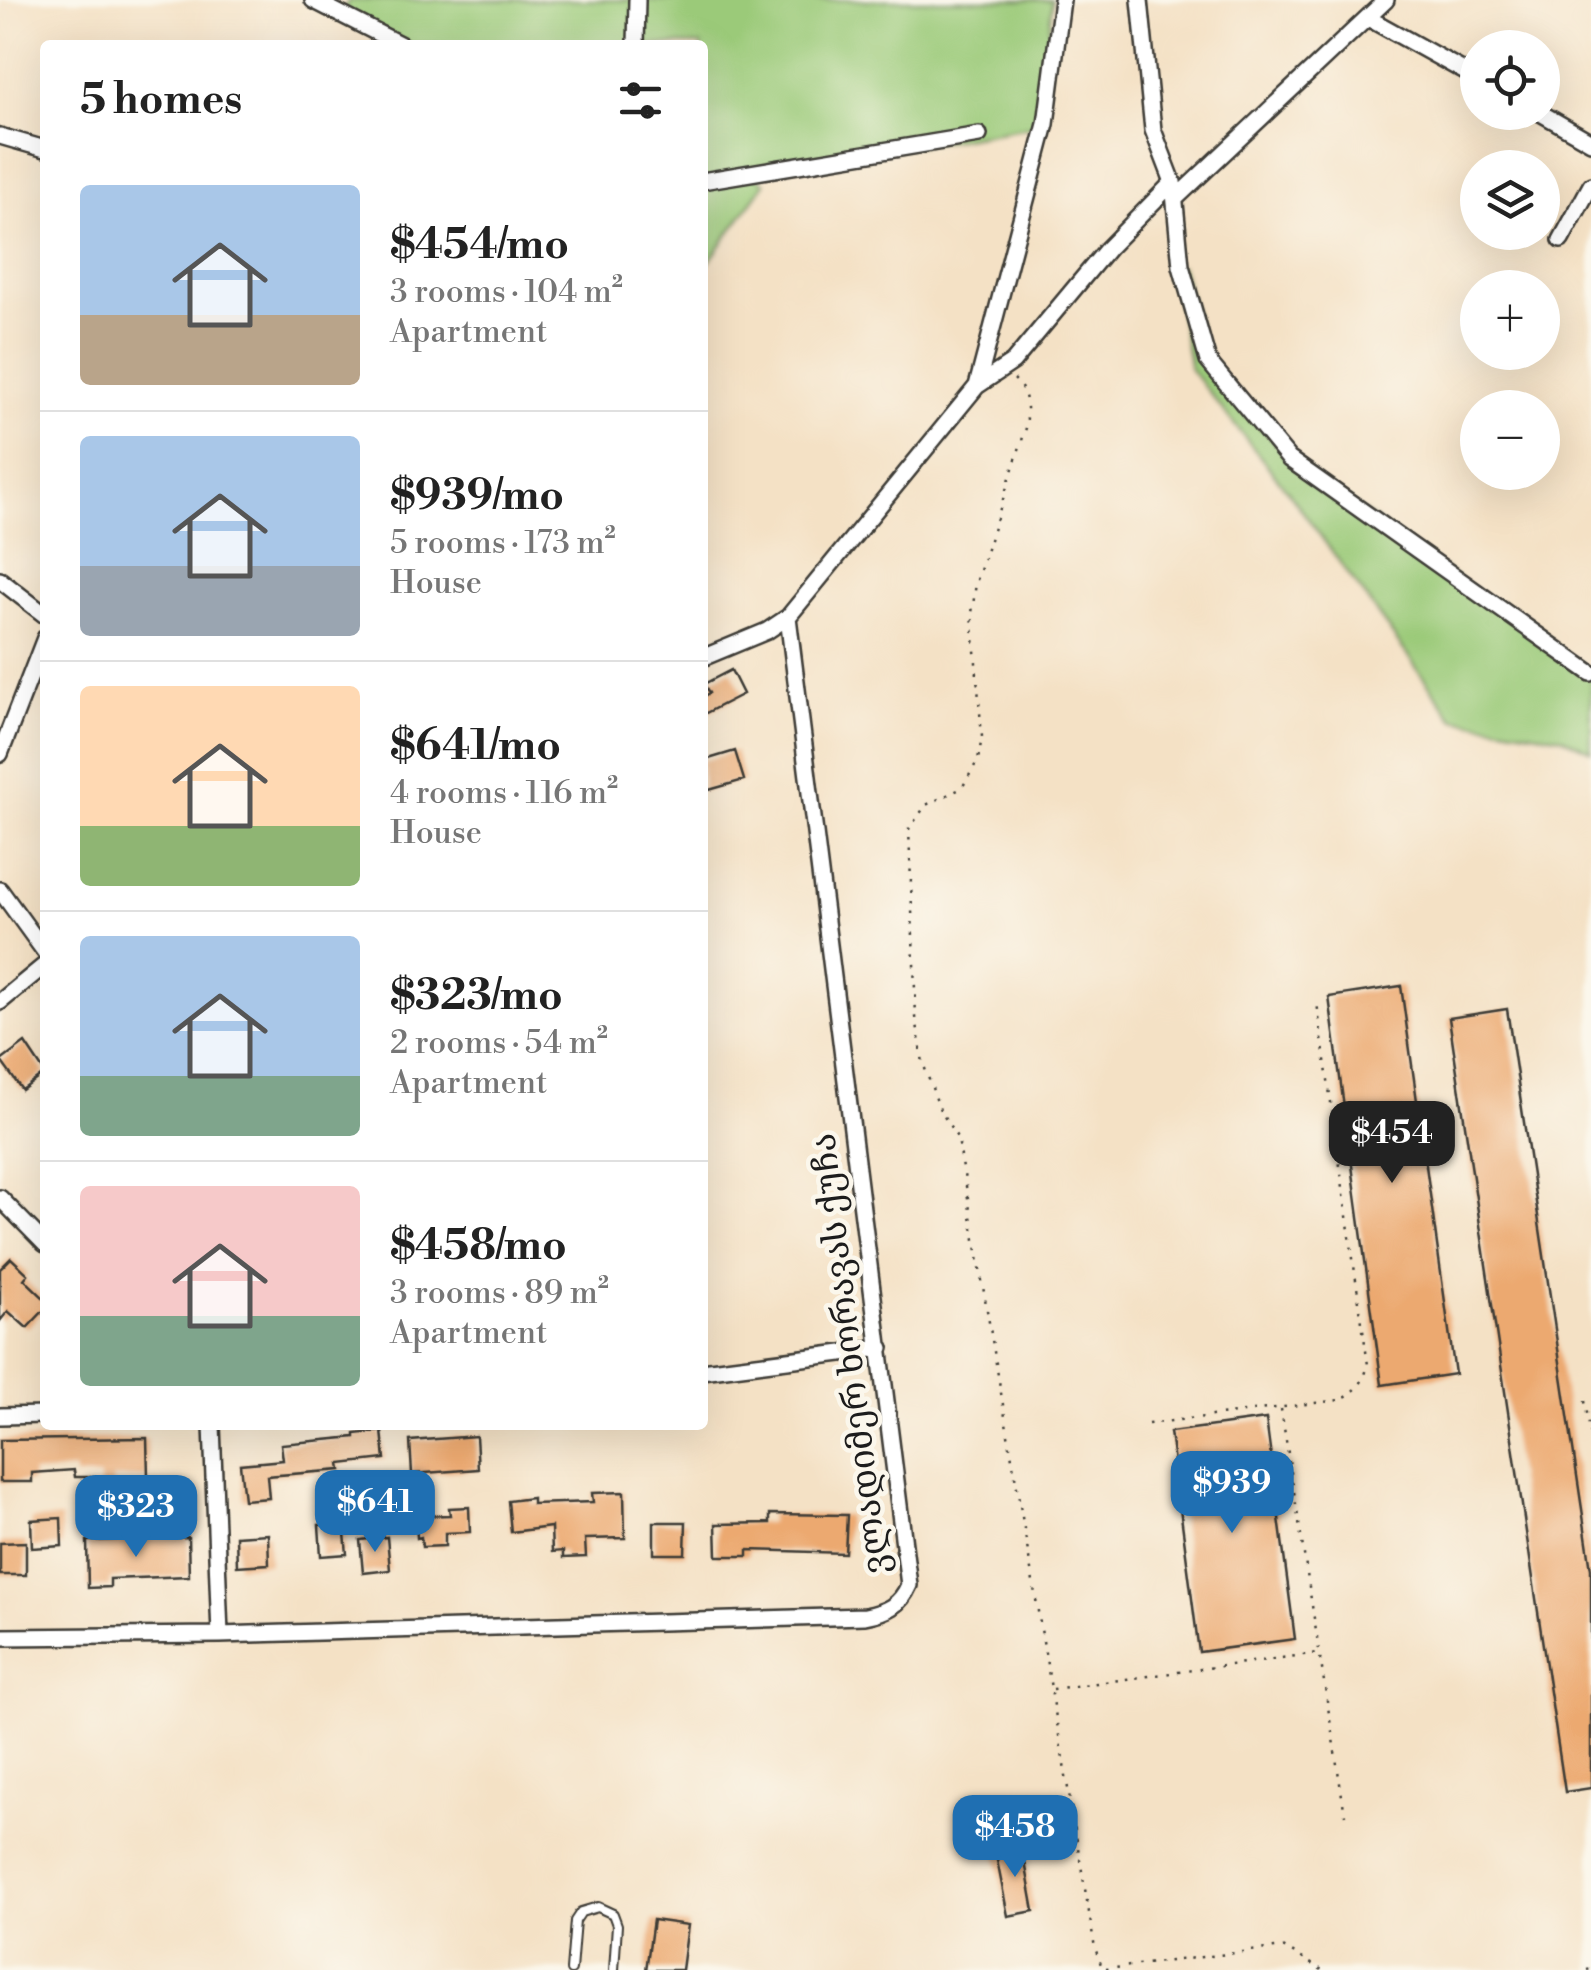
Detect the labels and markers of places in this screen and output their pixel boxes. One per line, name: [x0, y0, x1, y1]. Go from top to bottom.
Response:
pin: $454: [1333, 1101, 1451, 1186]
pin: $939: [1173, 1451, 1291, 1536]
pin: $641: [316, 1470, 434, 1555]
pin: $323: [77, 1475, 195, 1560]
pin: $458: [956, 1795, 1074, 1880]

